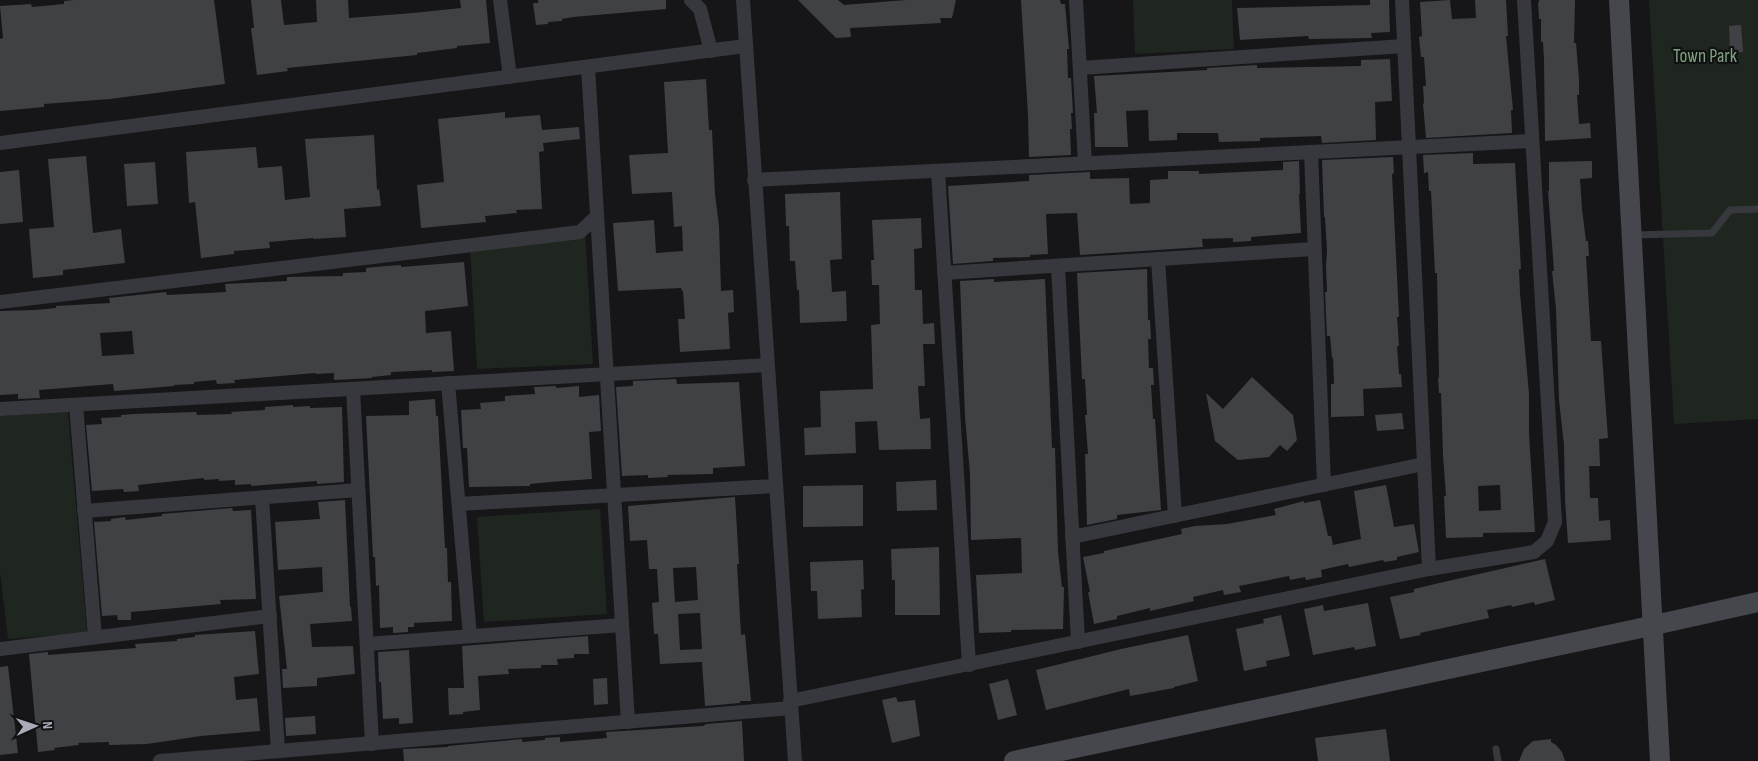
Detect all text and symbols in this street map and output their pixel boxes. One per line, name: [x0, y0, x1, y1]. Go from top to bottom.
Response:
park label: Town Park: [1673, 45, 1738, 68]
north arrow: [10, 701, 60, 751]
text: N: [39, 721, 56, 730]

